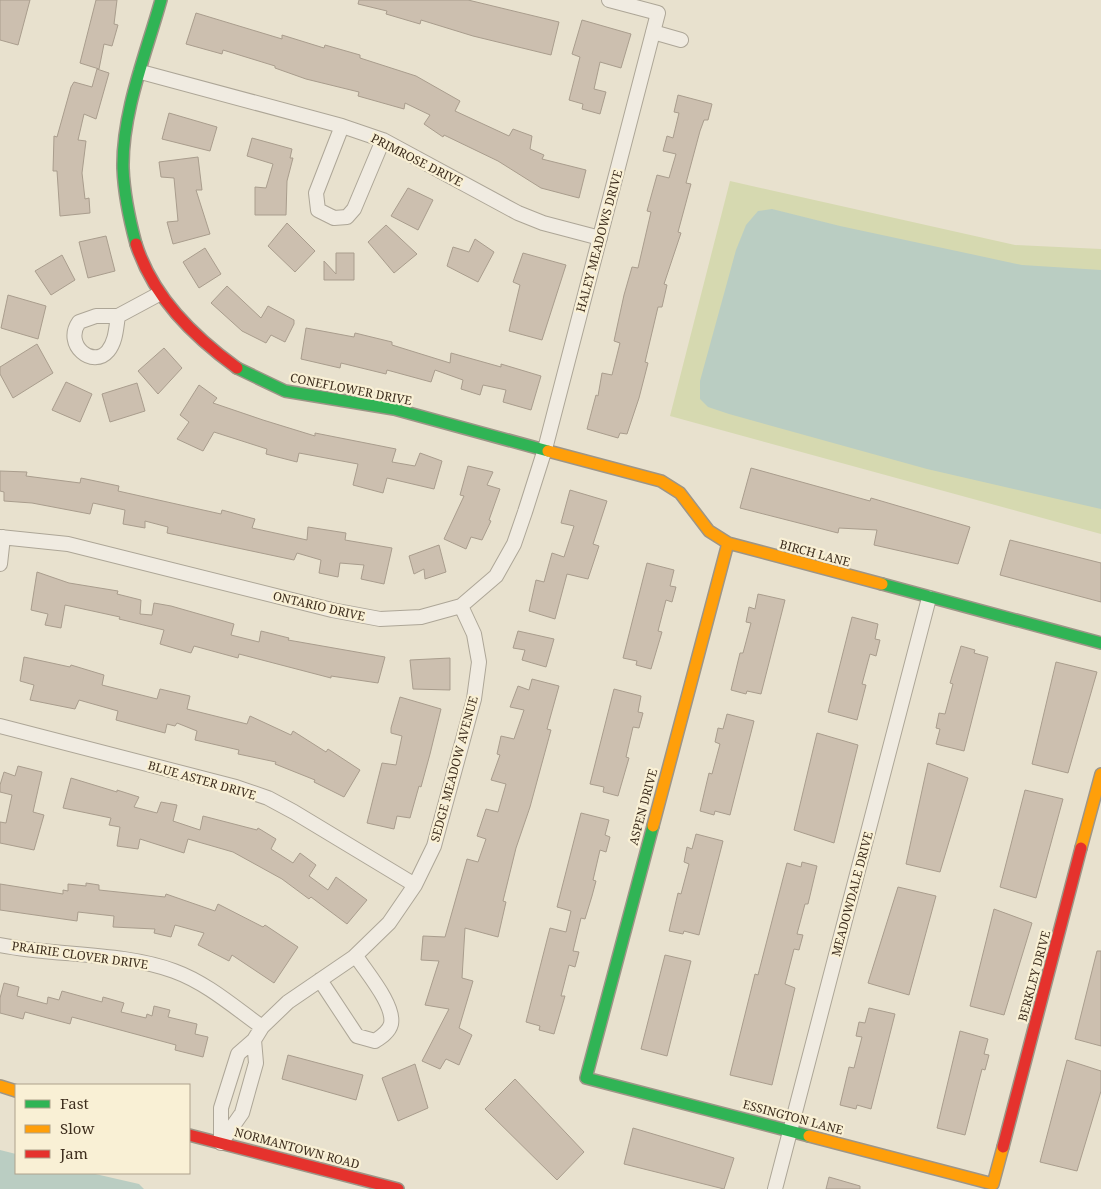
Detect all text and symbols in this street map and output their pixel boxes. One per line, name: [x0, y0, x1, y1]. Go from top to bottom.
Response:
street label: PRIMROSE DRIVE: [368, 129, 466, 191]
street label: HALEY MEADOWS DRIVE: [572, 168, 626, 314]
street label: CONEFLOWER DRIVE: [289, 369, 413, 409]
street label: BIRCH LANE: [778, 535, 852, 571]
street label: ONTARIO DRIVE: [271, 587, 367, 625]
street label: SEDGE MEADOW AVENUE: [426, 694, 482, 844]
street label: BLUE ASTER DRIVE: [146, 756, 258, 804]
street label: ASPEN DRIVE: [625, 767, 661, 847]
street label: MEADOWDALE DRIVE: [827, 830, 877, 958]
street label: BERKLEY DRIVE: [1014, 929, 1054, 1023]
street label: PRAIRIE CLOVER DRIVE: [11, 937, 149, 973]
legend: [15, 1084, 190, 1174]
text: Fast: [60, 1093, 89, 1113]
street label: ESSINGTON LANE: [741, 1095, 845, 1139]
text: Slow: [60, 1118, 94, 1138]
street label: NORMANTOWN ROAD: [233, 1123, 362, 1173]
text: Jam: [59, 1143, 88, 1163]

